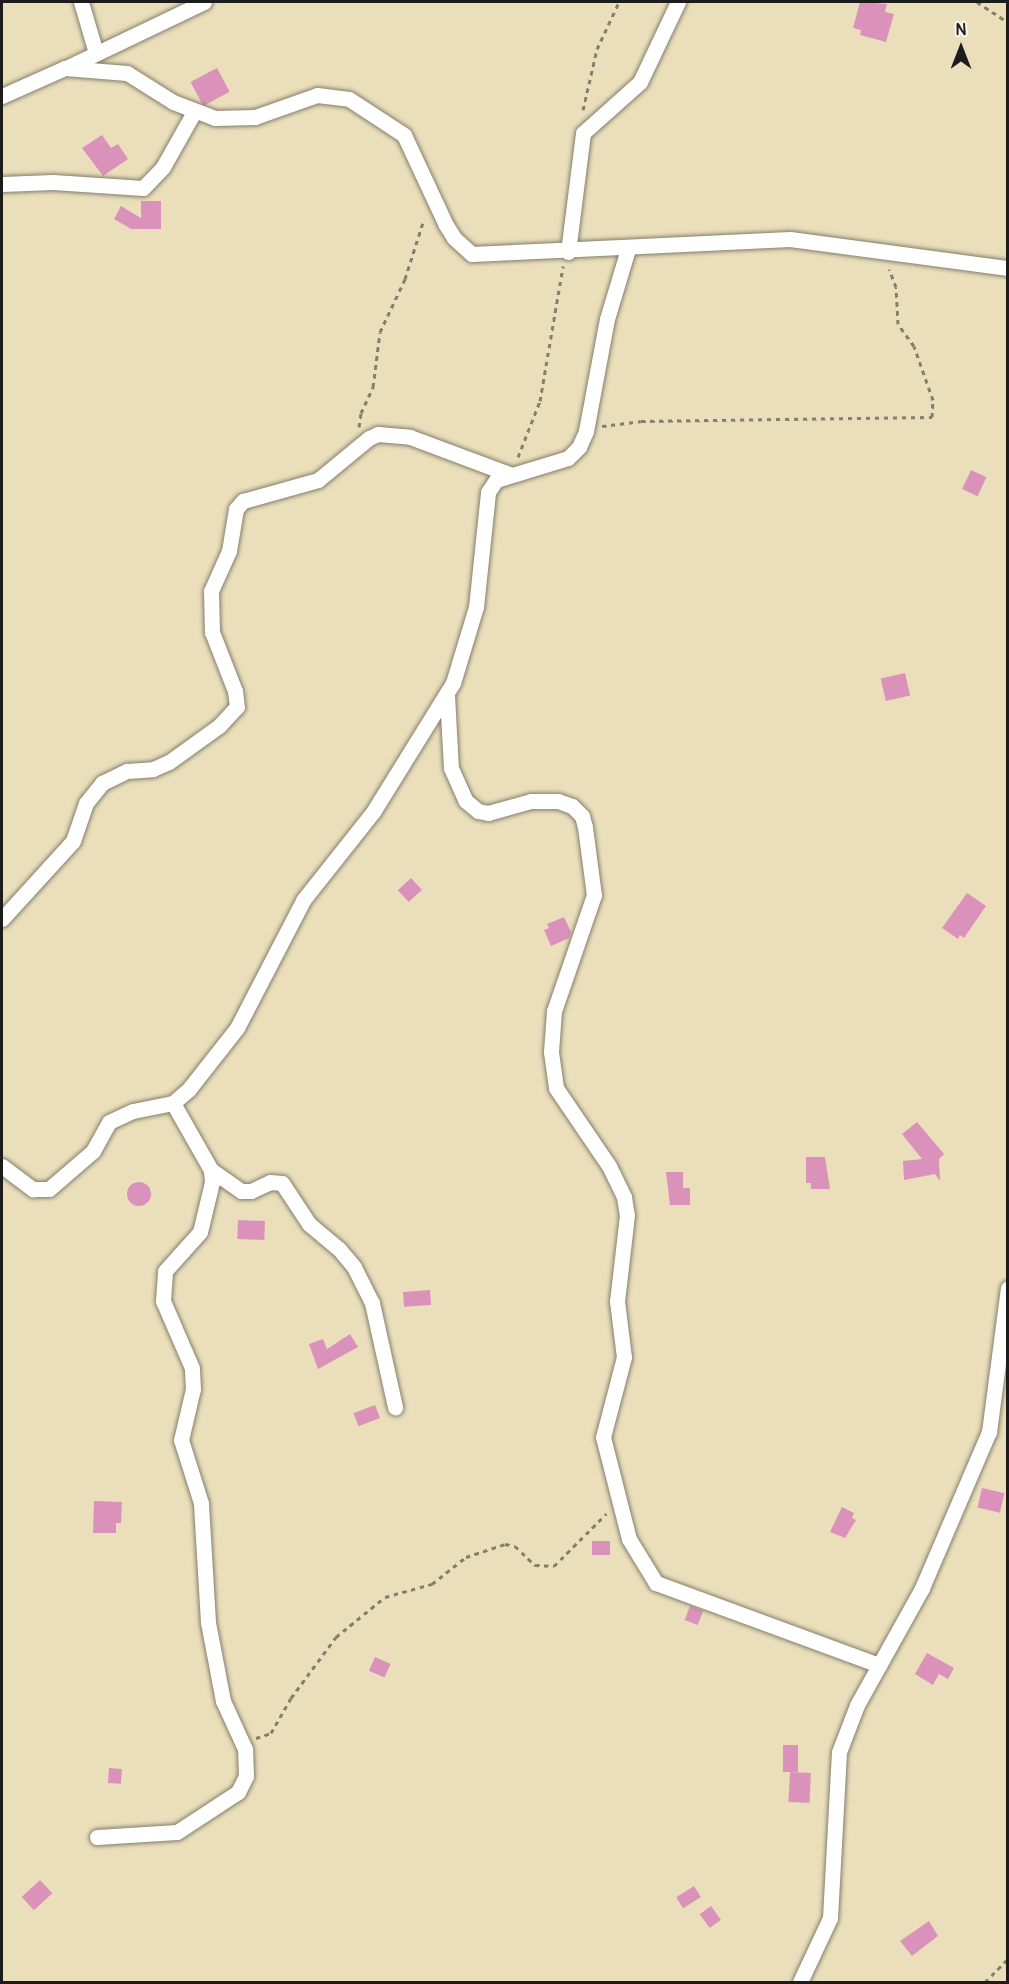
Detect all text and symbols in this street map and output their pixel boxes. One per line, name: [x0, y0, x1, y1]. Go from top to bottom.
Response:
north arrow: [931, 18, 991, 78]
text: N: [956, 20, 966, 40]

